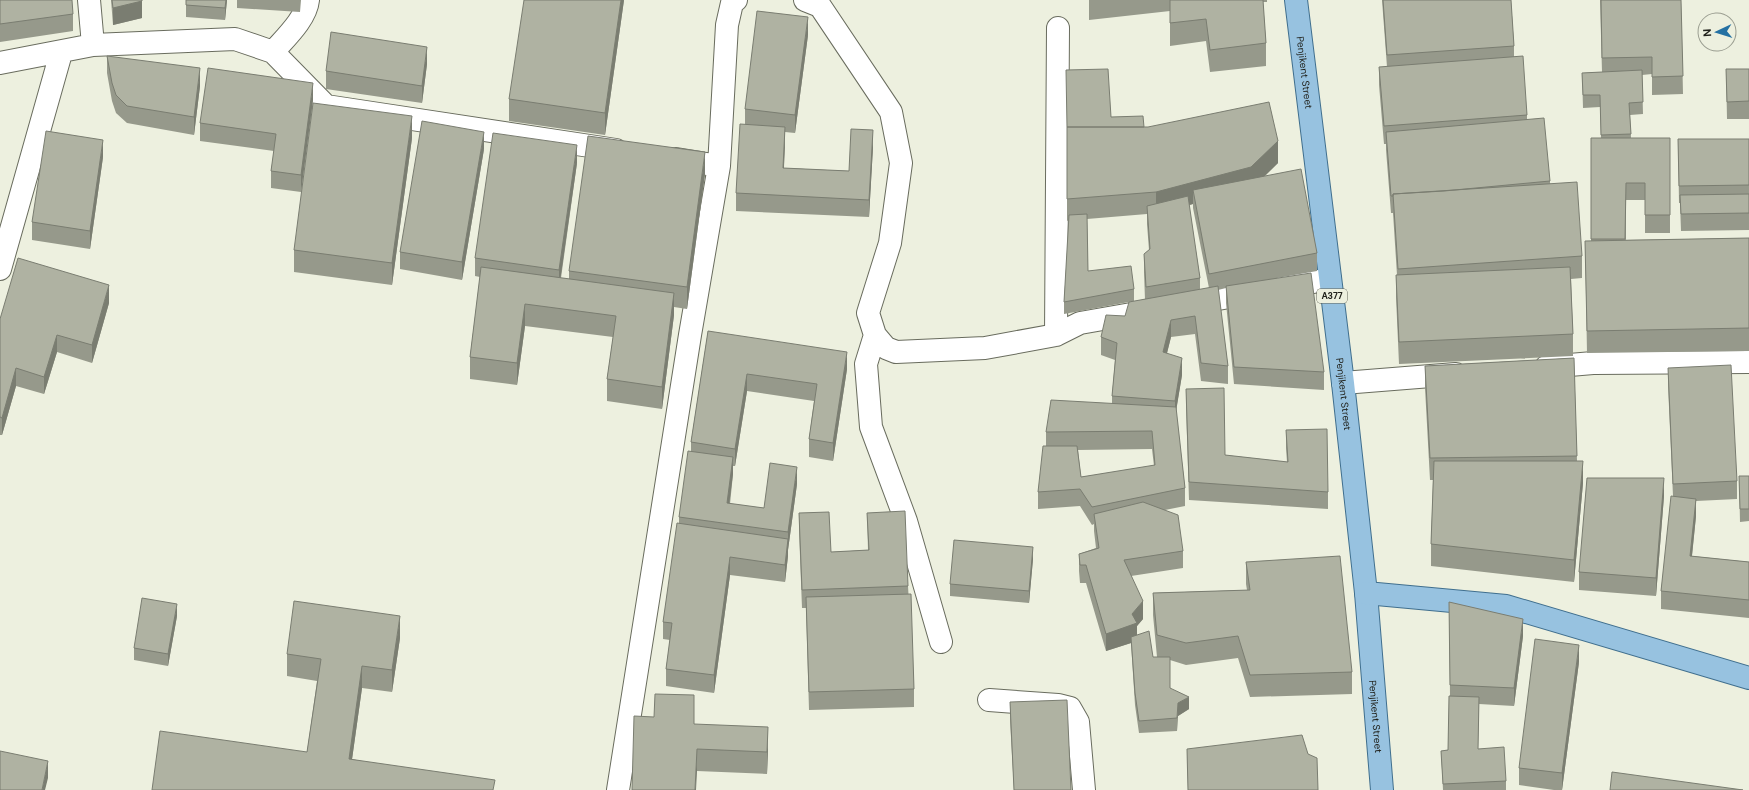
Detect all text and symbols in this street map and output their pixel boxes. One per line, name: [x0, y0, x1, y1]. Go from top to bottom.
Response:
north arrow: [1697, 12, 1737, 52]
text: N: [1700, 28, 1714, 37]
street label: Penjikent Street: [1294, 36, 1315, 110]
road number: A377: [1317, 289, 1347, 303]
street label: Penjikent Street: [1333, 357, 1354, 431]
street label: Penjikent Street: [1366, 680, 1385, 753]

